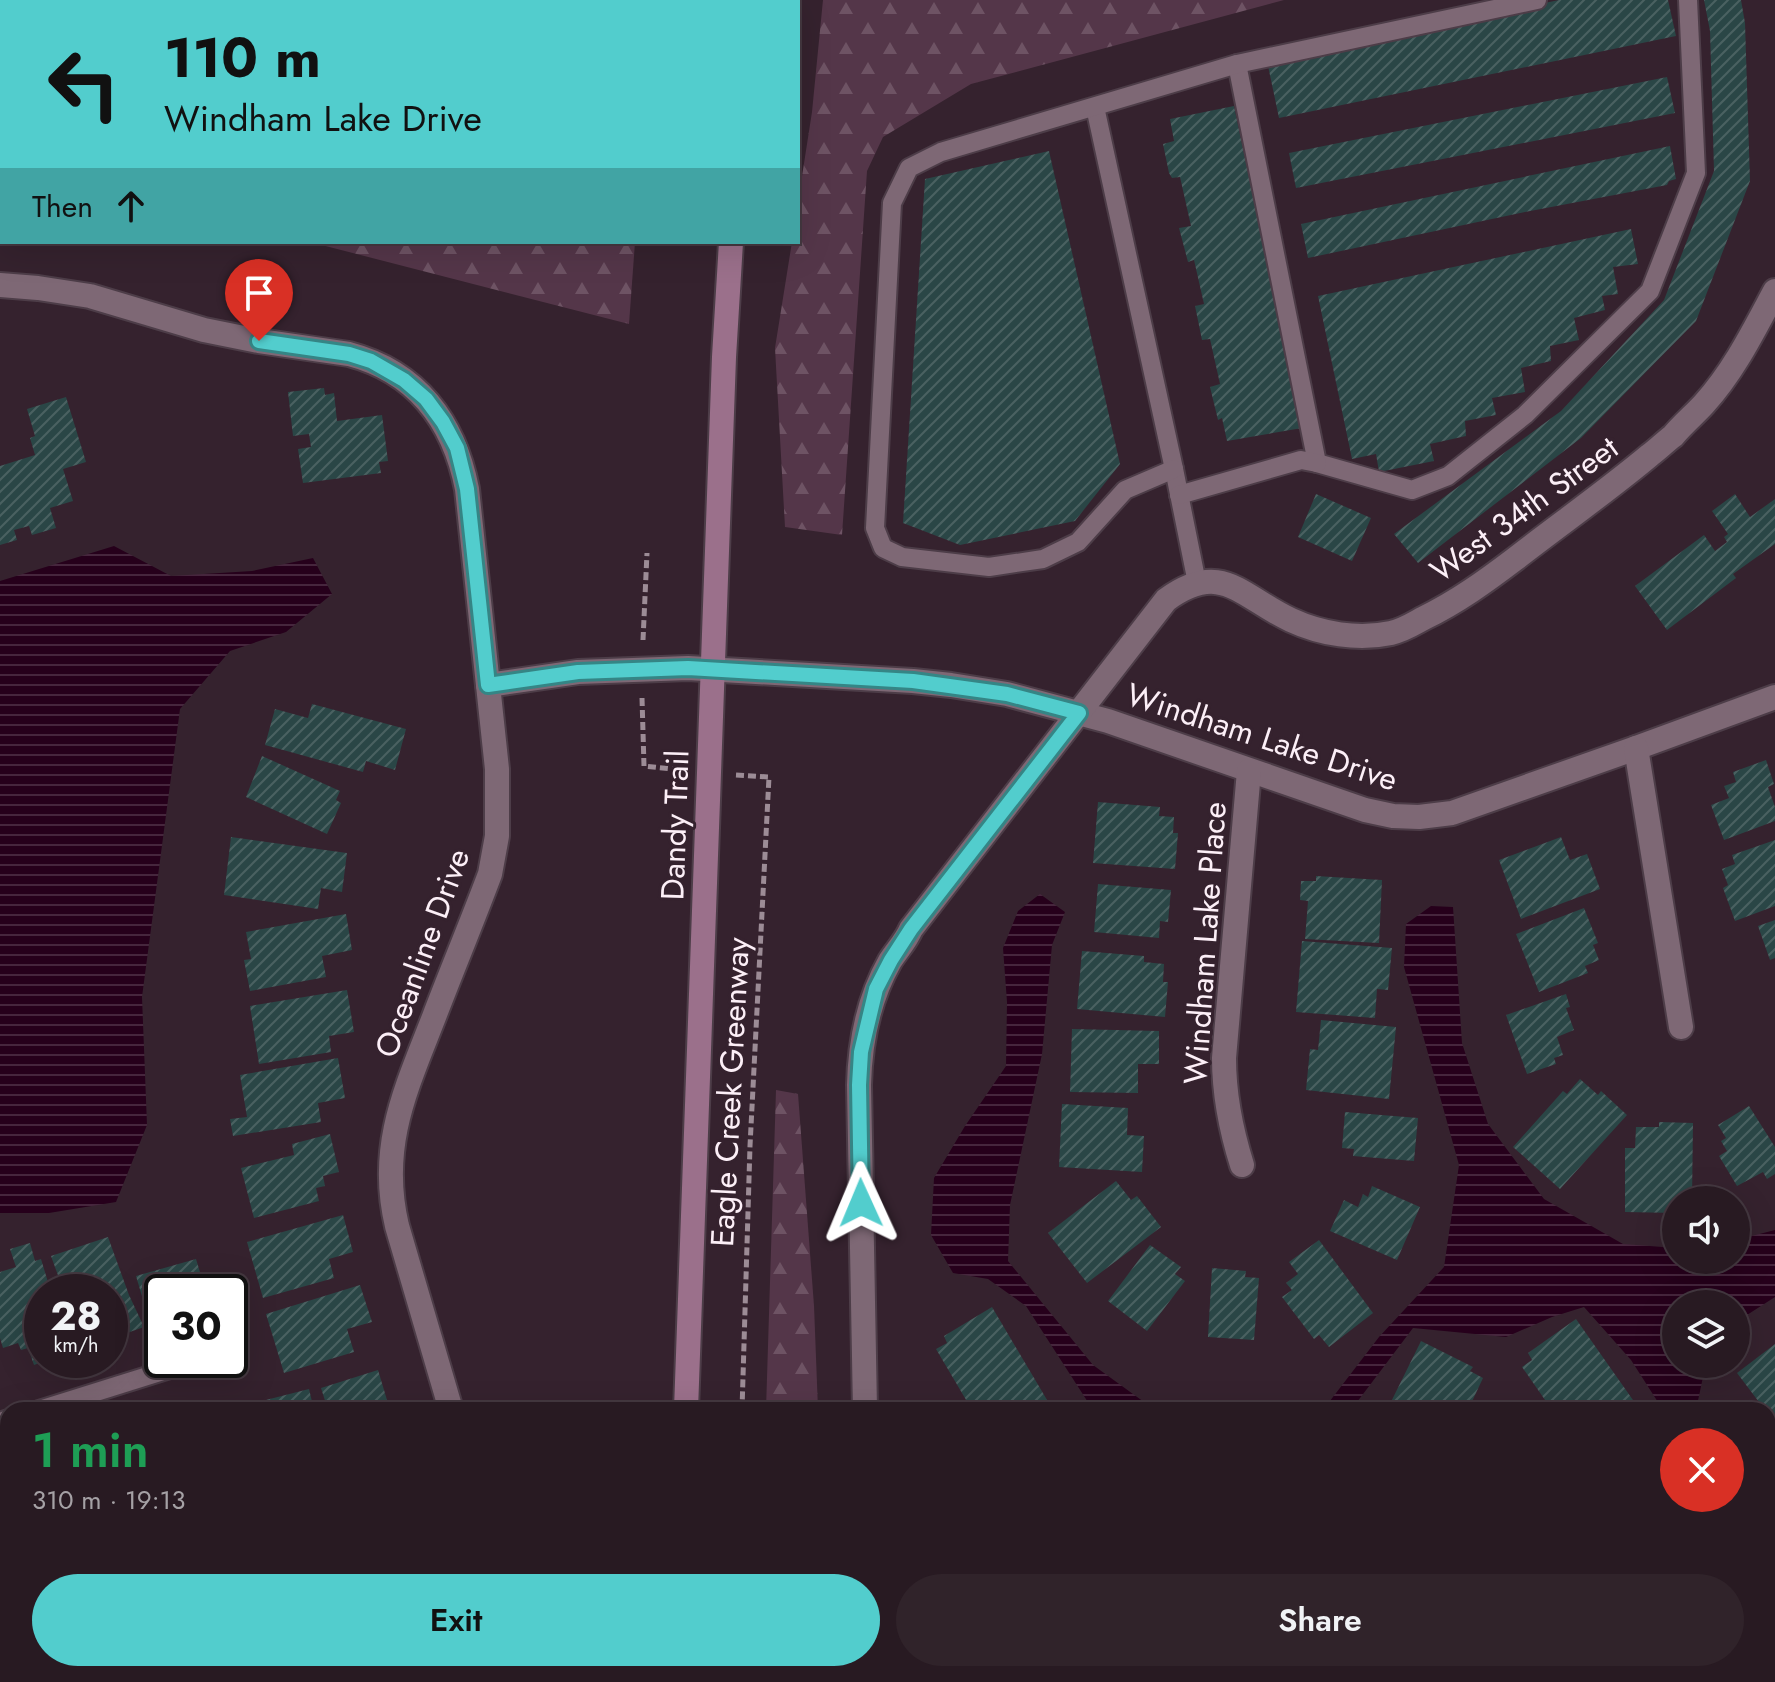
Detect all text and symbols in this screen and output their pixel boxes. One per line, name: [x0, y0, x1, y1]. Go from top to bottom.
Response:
text: 110 m: [164, 17, 321, 98]
icon: left: [32, 32, 136, 136]
text: Windham Lake Drive: [164, 92, 482, 144]
icon: ahead: [109, 184, 153, 228]
text: Then: [32, 185, 93, 228]
pin: [225, 259, 293, 341]
icon: arrive: [237, 271, 281, 315]
street label: West 34th Street: [1421, 425, 1628, 593]
street label: Windham Lake Drive: [1121, 671, 1403, 803]
street label: Dandy Trail: [649, 749, 701, 901]
street label: Windham Lake Place: [1172, 800, 1238, 1086]
street label: Oceanline Drive: [363, 842, 481, 1064]
street label: Eagle Creek Greenway: [699, 935, 761, 1248]
position arrow: [819, 1161, 903, 1245]
map controls: [1662, 1186, 1750, 1378]
button: sound: [1662, 1186, 1750, 1274]
speed limit sign: 30: [144, 1274, 248, 1378]
text: 28: [50, 1287, 102, 1345]
button: layers: [1662, 1290, 1750, 1378]
text: km/h: [53, 1331, 99, 1360]
text: 1 min: [32, 1416, 149, 1485]
button: close: [1660, 1428, 1744, 1512]
text: 310 m · 19:13: [32, 1481, 185, 1519]
button: Exit: [32, 1574, 880, 1666]
button: Share: [896, 1574, 1744, 1666]

